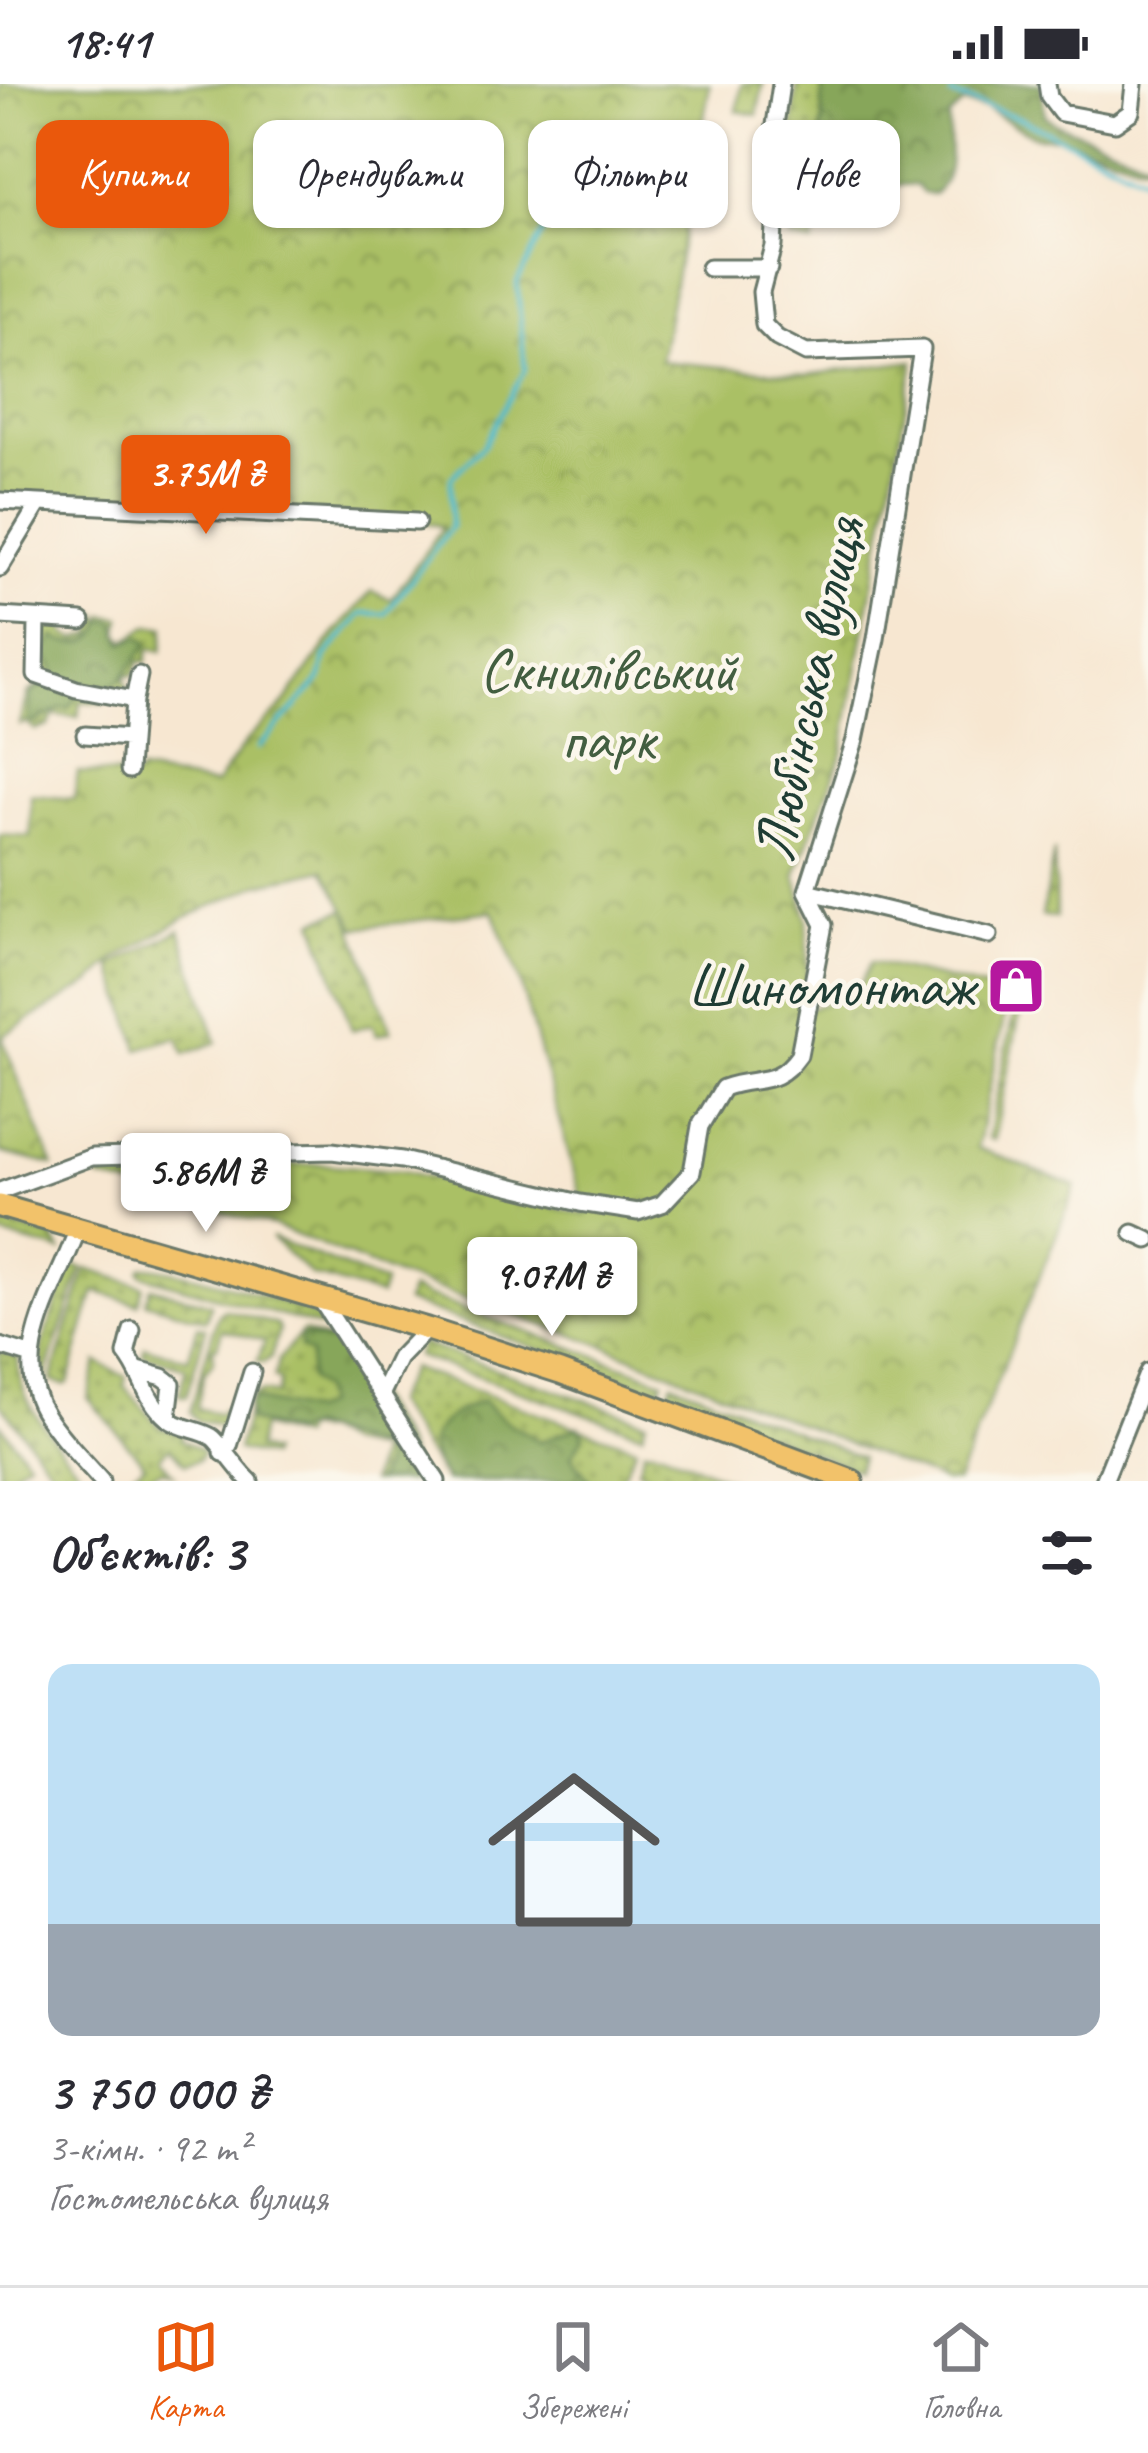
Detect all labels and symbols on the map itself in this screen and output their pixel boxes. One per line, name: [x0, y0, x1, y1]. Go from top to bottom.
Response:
pin: 3.75M ₴: [95, 435, 317, 537]
street label: Любінська вулиця: [734, 508, 882, 868]
park label: Скнилівський парк: [480, 632, 739, 777]
place label: Шиномонтаж: [687, 948, 979, 1024]
shop icon: Шиномонтаж: [985, 955, 1047, 1017]
pin: 5.86M ₴: [95, 1133, 317, 1235]
pin: 9.07M ₴: [441, 1237, 663, 1339]

